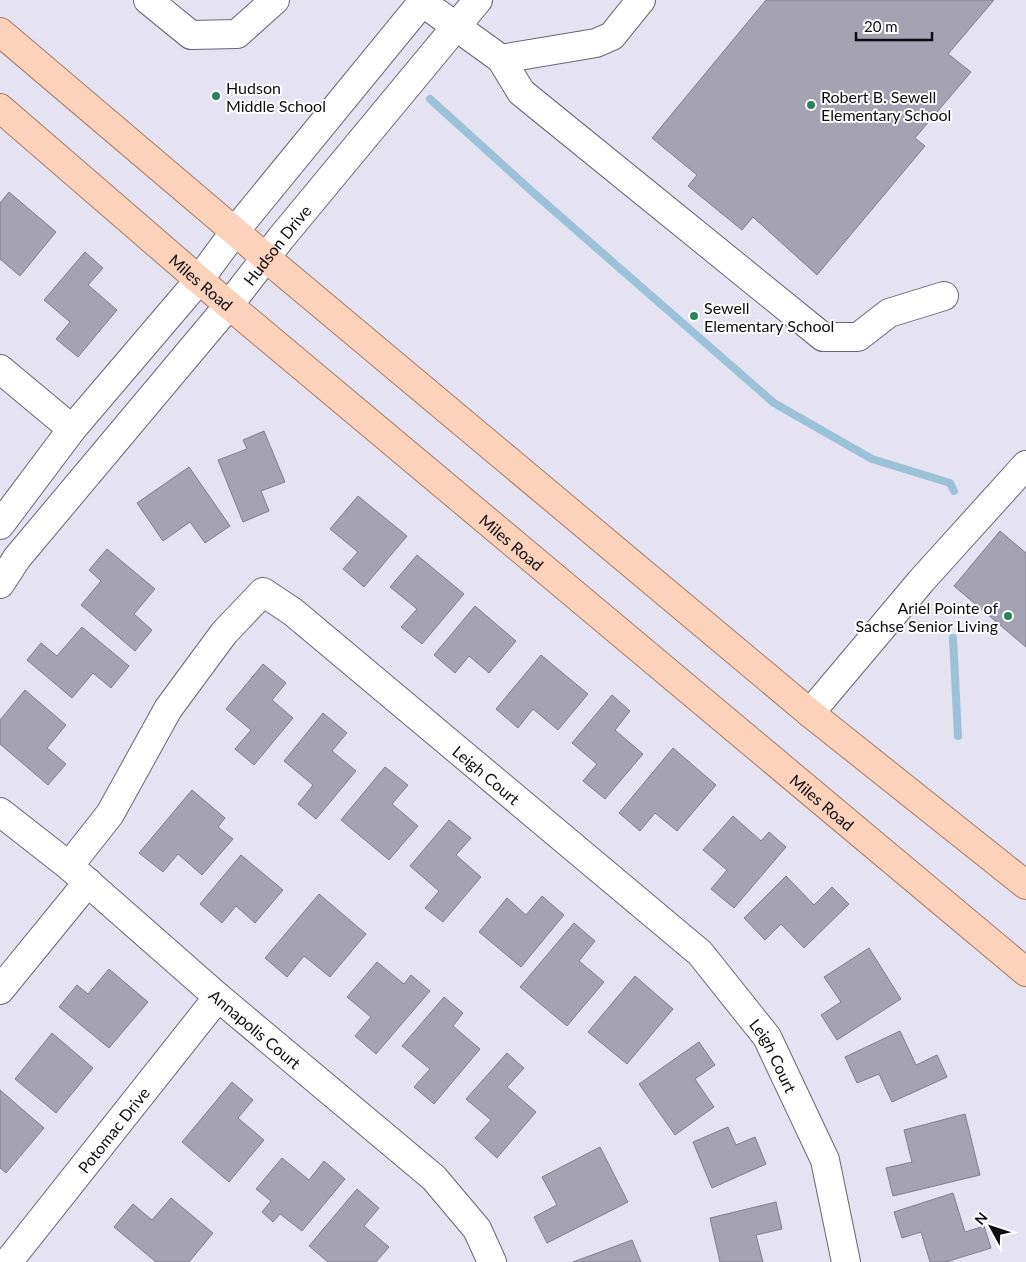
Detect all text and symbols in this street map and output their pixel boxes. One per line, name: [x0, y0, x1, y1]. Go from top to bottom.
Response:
scale bar: [856, 10, 932, 42]
text: 20 m: [864, 17, 898, 35]
place label: Hudson Middle School: [226, 78, 326, 115]
place label: Robert B. Sewell Elementary School: [821, 87, 951, 124]
marker: Hudson Middle School: [210, 90, 222, 102]
marker: Robert B. Sewell Elementary School: [805, 99, 817, 111]
street label: Hudson Drive: [239, 201, 314, 289]
street label: Miles Road: [166, 249, 237, 314]
place label: Sewell Elementary School: [704, 298, 834, 335]
marker: Sewell Elementary School: [688, 310, 700, 322]
street label: Miles Road: [476, 510, 548, 574]
place label: Ariel Pointe of Sachse Senior Living: [856, 598, 998, 635]
marker: Ariel Pointe of Sachse Senior Living: [1002, 610, 1014, 622]
street label: Leigh Court: [449, 741, 524, 808]
street label: Miles Road: [787, 770, 858, 834]
street label: Annapolis Court: [206, 985, 305, 1072]
street label: Leigh Court: [746, 1014, 801, 1096]
street label: Potomac Drive: [73, 1083, 153, 1176]
north arrow: [966, 1202, 1016, 1252]
text: N: [971, 1209, 991, 1228]

